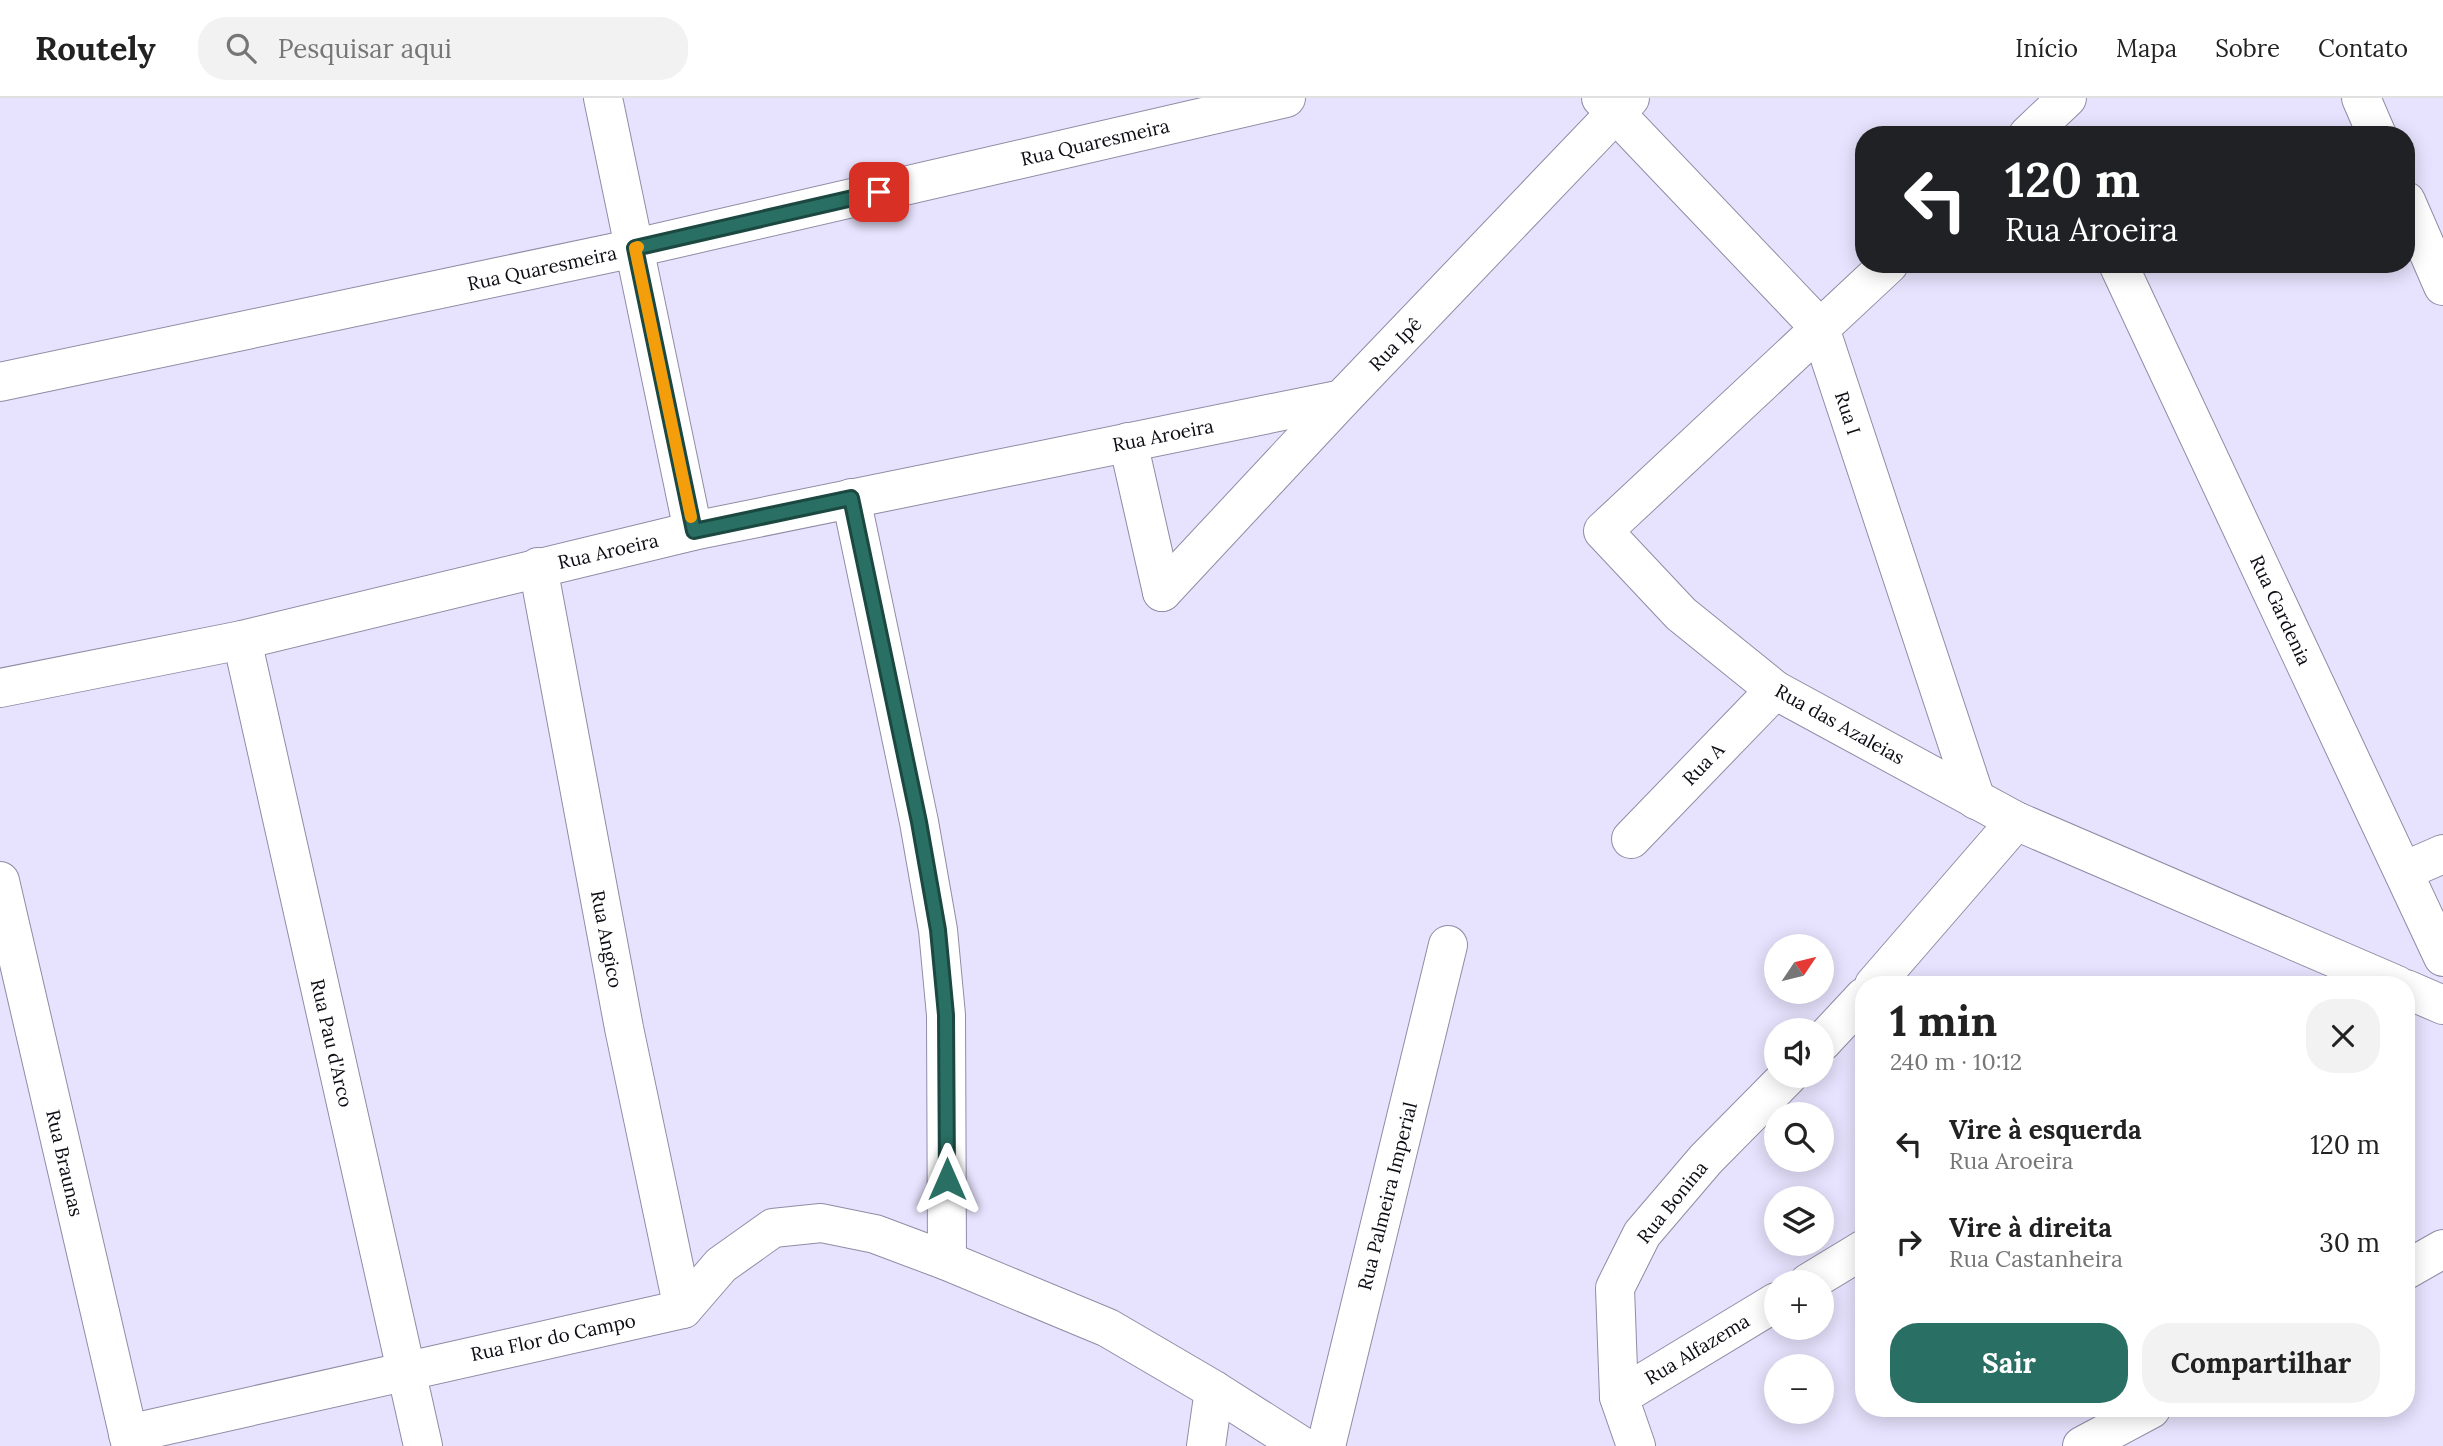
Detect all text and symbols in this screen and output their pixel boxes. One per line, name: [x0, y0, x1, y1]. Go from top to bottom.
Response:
search box: [198, 17, 688, 80]
text: Routely: [35, 27, 156, 69]
icon: search: [222, 29, 260, 67]
text: Pesquisar aqui: [278, 32, 452, 65]
text: Início: [2015, 33, 2078, 64]
text: Mapa: [2116, 33, 2177, 64]
text: Sobre: [2215, 33, 2280, 64]
text: Contato: [2318, 33, 2408, 64]
street label: Rua Quaresmeira: [1018, 113, 1172, 171]
text: 120 m: [2005, 148, 2140, 210]
icon: left: [1890, 154, 1981, 245]
pin: [849, 162, 909, 222]
icon: arrive: [860, 173, 898, 211]
text: Rua Aroeira: [2005, 209, 2178, 250]
street label: Rua Quaresmeira: [465, 240, 619, 296]
street label: Rua Ipê: [1364, 312, 1426, 376]
street label: Rua I: [1830, 388, 1866, 438]
street label: Rua Aroeira: [1110, 413, 1216, 457]
street label: Rua Aroeira: [555, 528, 661, 574]
street label: Rua Gardenia: [2245, 551, 2317, 669]
street label: Rua das Azaleias: [1771, 678, 1909, 770]
street label: Rua A: [1677, 737, 1730, 790]
street label: Rua Angico: [586, 888, 628, 990]
north arrow: [1764, 934, 1834, 1004]
map controls: [1764, 934, 1834, 1424]
street label: Rua Pau d'Arco: [306, 976, 358, 1110]
text: 1 min: [1890, 994, 1997, 1048]
button: close: [2306, 999, 2380, 1073]
button: sound: [1764, 1018, 1834, 1088]
text: 240 m · 10:12: [1890, 1047, 2022, 1076]
street label: Rua Palmeira Imperial: [1352, 1099, 1422, 1293]
button: search: [1764, 1102, 1834, 1172]
street label: Rua Braunas: [41, 1107, 89, 1219]
text: Vire à esquerda: [1949, 1113, 2142, 1146]
icon: left: [1890, 1125, 1928, 1163]
text: 120 m: [2310, 1128, 2380, 1161]
position arrow: [910, 1142, 984, 1216]
text: Rua Aroeira: [1949, 1146, 2073, 1175]
street label: Rua Bonina: [1631, 1156, 1713, 1248]
button: layers: [1764, 1186, 1834, 1256]
text: Vire à direita: [1949, 1211, 2112, 1244]
icon: right: [1890, 1223, 1928, 1261]
text: 30 m: [2319, 1226, 2380, 1259]
text: Rua Castanheira: [1949, 1244, 2123, 1273]
button: +: [1764, 1270, 1834, 1340]
street label: Rua Flor do Campo: [468, 1308, 638, 1366]
street label: Rua Alfazema: [1640, 1308, 1754, 1390]
button: Sair: [1890, 1323, 2128, 1403]
button: Compartilhar: [2142, 1323, 2380, 1403]
button: −: [1764, 1354, 1834, 1424]

